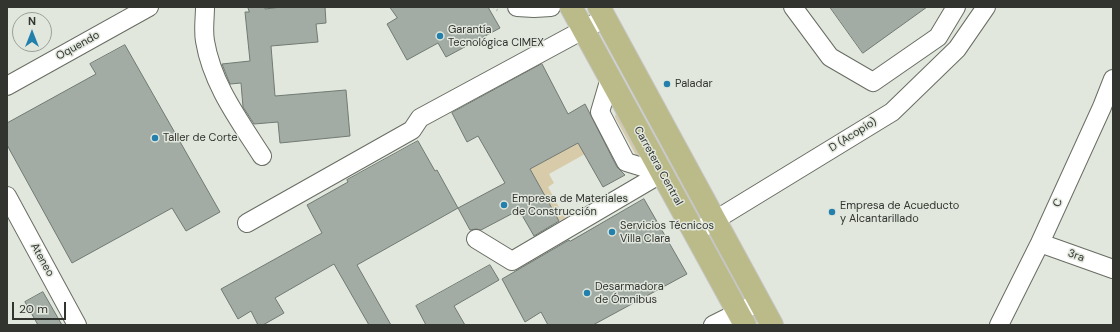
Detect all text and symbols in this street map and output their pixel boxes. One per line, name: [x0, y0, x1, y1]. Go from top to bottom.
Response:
north arrow: [12, 12, 52, 52]
text: N: [28, 14, 36, 28]
place label: Garantía Tecnológica CIMEX: [448, 23, 544, 49]
street label: Oquendo: [54, 29, 102, 63]
marker: Garantía Tecnológica CIMEX: [435, 31, 445, 41]
place label: Paladar: [675, 77, 712, 91]
marker: Paladar: [662, 79, 672, 89]
street label: D (Acopio): [827, 115, 879, 155]
street label: Carretera Central: [631, 124, 685, 208]
place label: Taller de Corte: [163, 131, 237, 145]
marker: Taller de Corte: [150, 133, 160, 143]
place label: Empresa de Materiales de Construcción: [512, 192, 628, 218]
street label: C: [1050, 197, 1066, 209]
place label: Empresa de Acueducto y Alcantarillado: [840, 199, 959, 225]
marker: Empresa de Materiales de Construcción: [499, 200, 509, 210]
marker: Empresa de Acueducto y Alcantarillado: [827, 207, 837, 217]
place label: Servicios Técnicos Villa Clara: [620, 219, 714, 245]
marker: Servicios Técnicos Villa Clara: [607, 227, 617, 237]
street label: Ateneo: [27, 241, 57, 279]
street label: 3ra: [1066, 247, 1086, 265]
place label: Desarmadora de Ómnibus: [595, 280, 664, 306]
marker: Desarmadora de Ómnibus: [582, 288, 592, 298]
scale bar: [14, 294, 68, 320]
text: 20 m: [19, 301, 48, 317]

